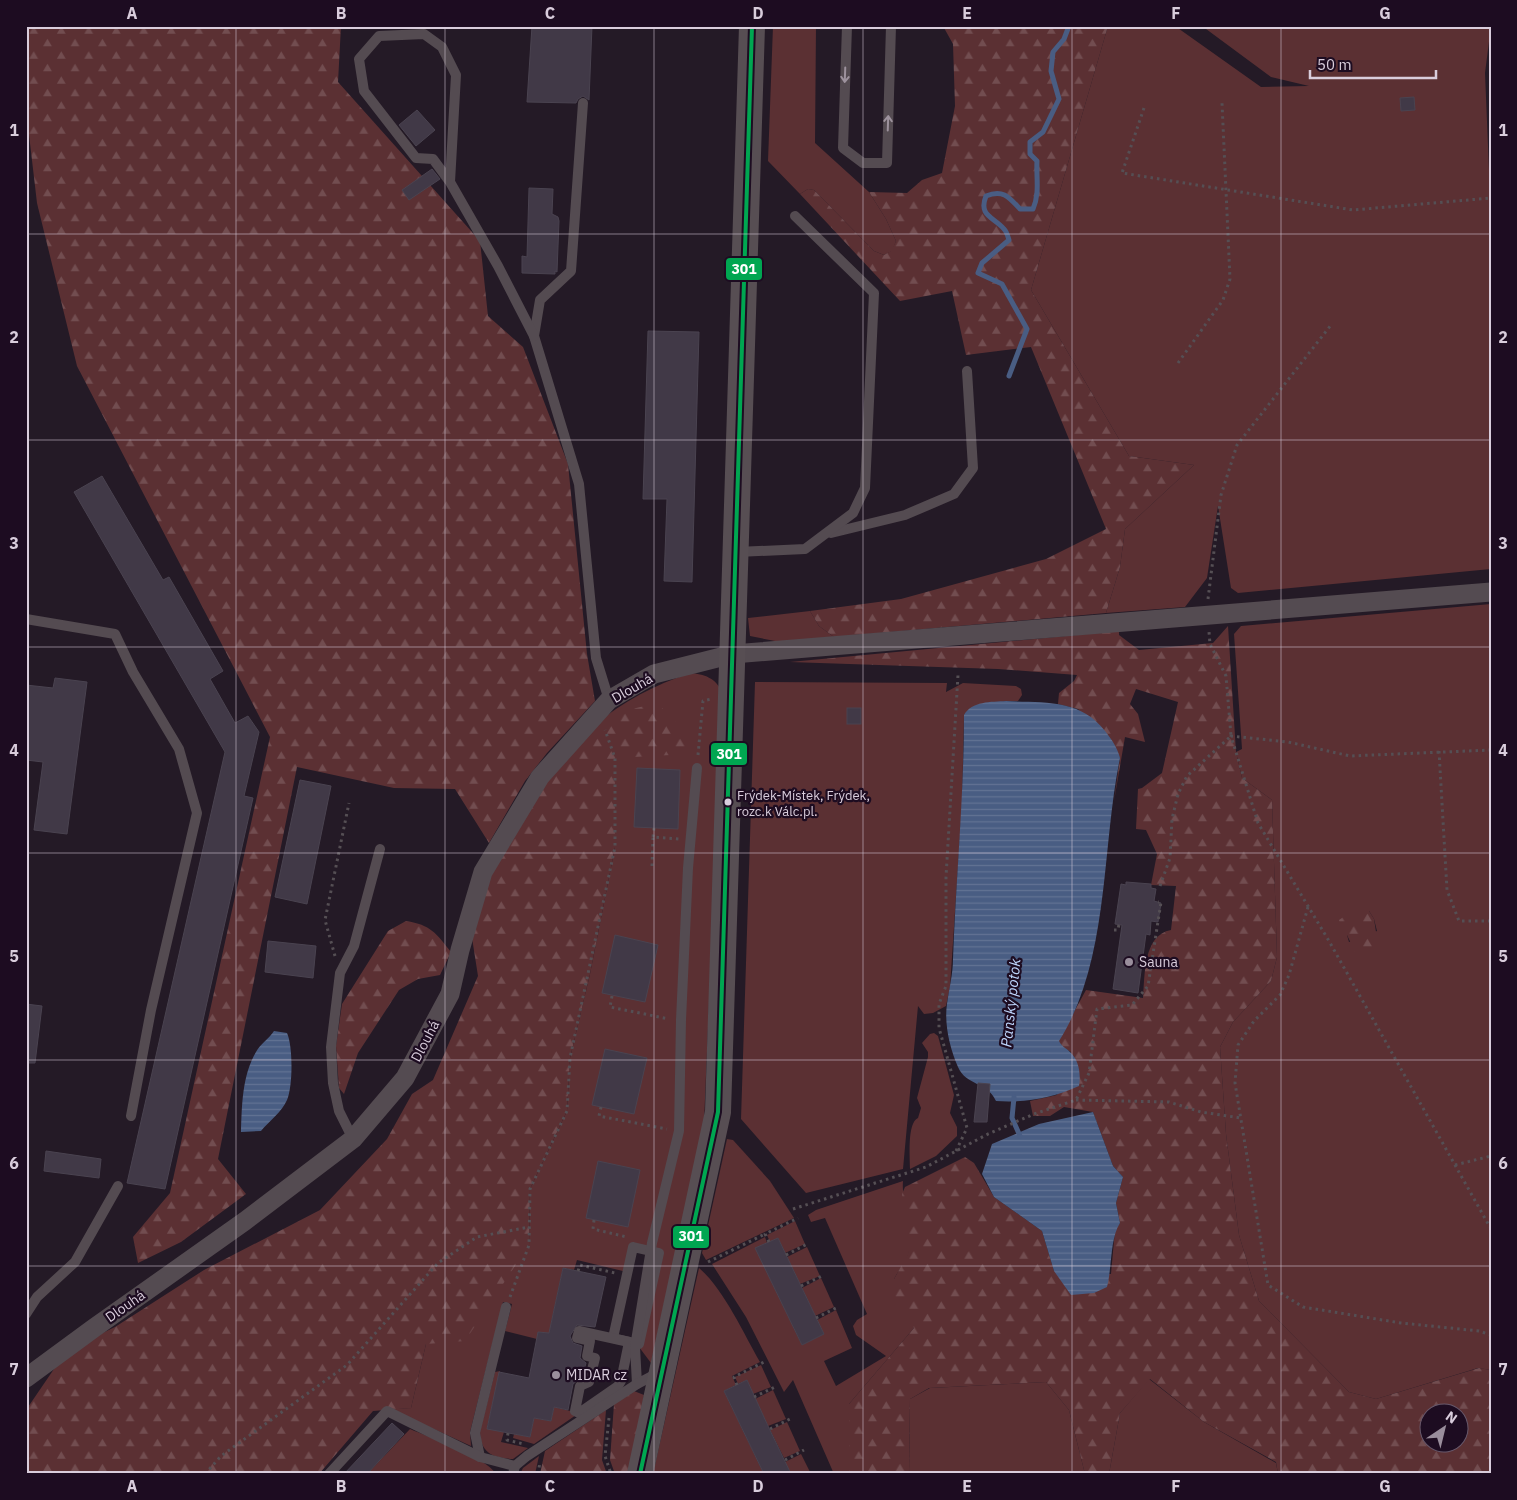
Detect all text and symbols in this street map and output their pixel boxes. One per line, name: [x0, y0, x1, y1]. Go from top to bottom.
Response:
text: A: [127, 3, 138, 23]
text: B: [336, 3, 347, 23]
text: C: [545, 3, 555, 23]
text: D: [752, 3, 764, 23]
text: E: [962, 3, 972, 23]
text: F: [1171, 3, 1181, 23]
text: G: [1379, 3, 1391, 23]
scale bar: [1310, 48, 1436, 80]
text: 50 m: [1317, 55, 1352, 74]
one-way arrow: [840, 66, 850, 83]
one-way arrow: [883, 115, 893, 131]
text: 1: [9, 120, 19, 140]
text: 1: [1498, 120, 1508, 140]
line badge: 301: [725, 257, 763, 281]
text: 301: [731, 260, 757, 278]
text: 2: [9, 327, 19, 347]
text: 2: [1498, 327, 1508, 347]
text: 3: [9, 533, 19, 553]
text: 3: [1498, 533, 1508, 553]
street label: Dlouhá: [608, 669, 656, 707]
text: 4: [9, 740, 19, 760]
text: 4: [1498, 740, 1508, 760]
line badge: 301: [710, 742, 748, 766]
text: 301: [716, 745, 742, 763]
place label: Frýdek-Místek, Frýdek, rozc.k Válc.pl.: [737, 787, 870, 820]
marker: Frýdek-Místek, Frýdek, rozc.k Válc.pl.: [723, 797, 733, 807]
text: 5: [9, 946, 19, 966]
text: 5: [1498, 946, 1508, 966]
place label: Sauna: [1139, 953, 1179, 971]
marker: Sauna: [1123, 956, 1135, 968]
water label: Panský potok: [996, 957, 1025, 1048]
street label: Dlouhá: [407, 1017, 444, 1065]
text: 6: [9, 1153, 19, 1173]
text: 6: [1498, 1153, 1508, 1173]
line badge: 301: [672, 1225, 710, 1249]
text: 301: [678, 1227, 704, 1245]
street label: Dlouhá: [102, 1286, 149, 1326]
text: 7: [9, 1359, 19, 1379]
text: 7: [1498, 1359, 1508, 1379]
place label: MIDAR cz: [566, 1366, 627, 1384]
marker: MIDAR cz: [550, 1369, 562, 1381]
north arrow: [1420, 1402, 1470, 1452]
text: N: [1442, 1407, 1461, 1428]
text: A: [127, 1476, 138, 1496]
text: B: [336, 1476, 347, 1496]
text: C: [545, 1476, 555, 1496]
text: D: [752, 1476, 764, 1496]
text: E: [962, 1476, 972, 1496]
text: F: [1171, 1476, 1181, 1496]
text: G: [1379, 1476, 1391, 1496]

